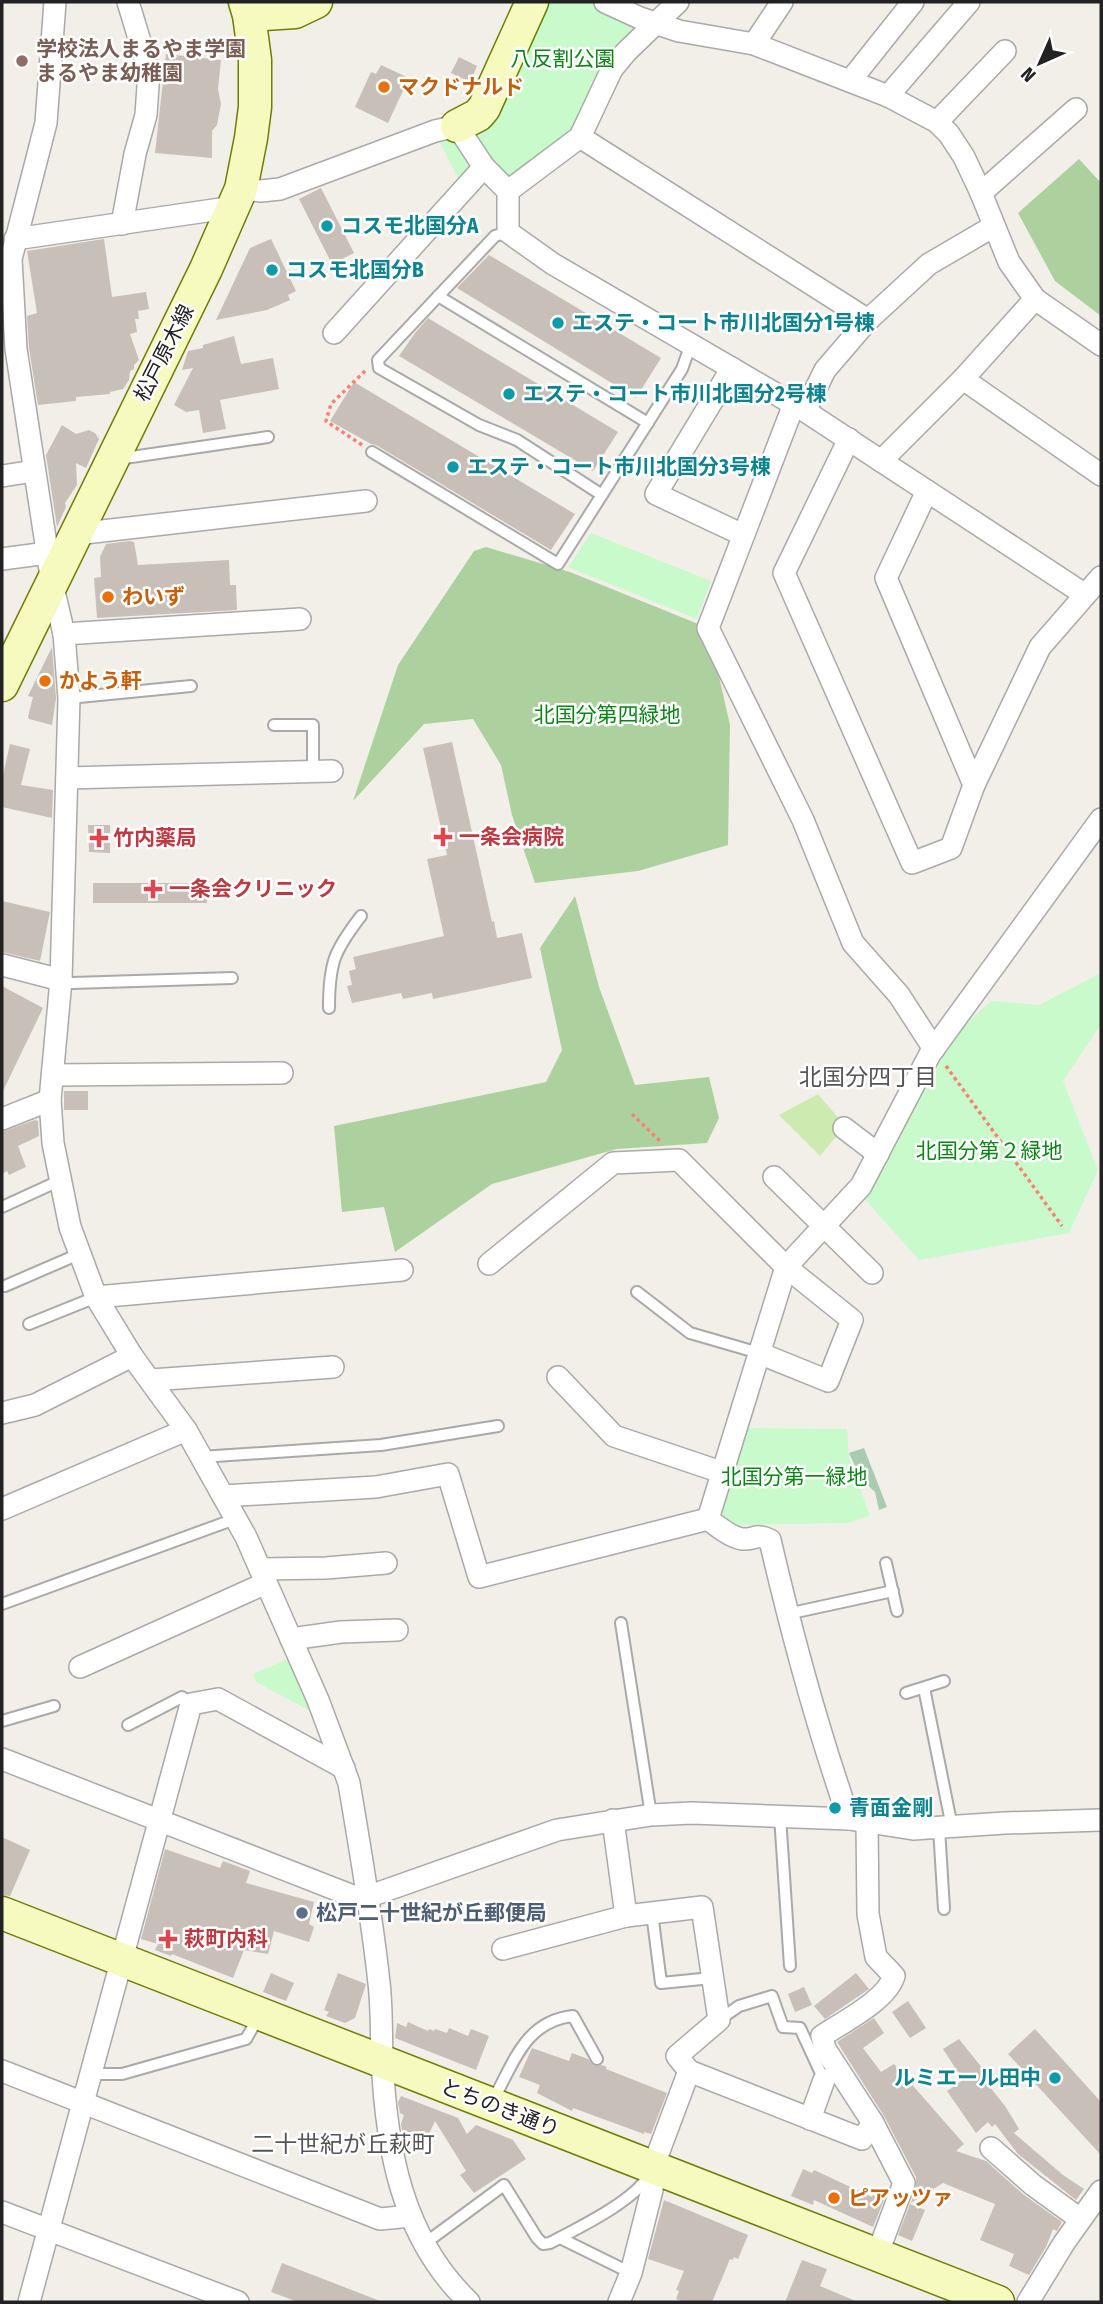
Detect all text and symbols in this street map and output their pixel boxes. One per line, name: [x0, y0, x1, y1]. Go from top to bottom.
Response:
north arrow: [1005, 28, 1075, 98]
place label: 学校法人まるやま学園 まるやま幼稚園: [36, 36, 246, 86]
park label: 八反割公園: [511, 46, 616, 72]
marker: 学校法人まるやま学園 まるやま幼稚園: [14, 53, 30, 69]
text: N: [1016, 63, 1040, 87]
place label: マクドナルド: [398, 74, 524, 100]
marker: マクドナルド: [376, 79, 392, 95]
place label: コスモ北国分A: [341, 213, 479, 239]
marker: コスモ北国分A: [319, 218, 335, 234]
place label: コスモ北国分B: [286, 257, 424, 283]
marker: コスモ北国分B: [264, 262, 280, 278]
street label: 松戸原木線: [129, 300, 199, 406]
place label: エステ・コート市川北国分1号棟: [572, 310, 875, 336]
marker: エステ・コート市川北国分1号棟: [550, 315, 566, 331]
place label: エステ・コート市川北国分2号棟: [523, 381, 827, 407]
marker: エステ・コート市川北国分2号棟: [501, 386, 517, 402]
place label: エステ・コート市川北国分3号棟: [467, 454, 771, 480]
marker: エステ・コート市川北国分3号棟: [445, 459, 461, 475]
place label: わいず: [122, 584, 185, 610]
marker: わいず: [100, 589, 116, 605]
place label: かよう軒: [59, 668, 142, 694]
marker: かよう軒: [37, 673, 53, 689]
park label: 北国分第四緑地: [534, 702, 681, 728]
place label: 一条会病院: [459, 824, 564, 850]
place label: 竹内薬局: [113, 825, 197, 851]
marker: 一条会病院: [433, 827, 453, 847]
marker: 竹内薬局: [91, 830, 107, 846]
place label: 一条会クリニック: [169, 876, 337, 902]
marker: 一条会クリニック: [143, 879, 163, 899]
district label: 北国分四丁目: [799, 1063, 937, 1091]
park label: 北国分第２緑地: [916, 1138, 1063, 1164]
park label: 北国分第一緑地: [721, 1464, 868, 1490]
place label: 青面金剛: [849, 1795, 933, 1821]
marker: 青面金剛: [827, 1800, 843, 1816]
place label: 松戸二十世紀が丘郵便局: [316, 1900, 547, 1926]
marker: 松戸二十世紀が丘郵便局: [294, 1905, 310, 1921]
place label: 萩町内科: [184, 1926, 268, 1952]
marker: 萩町内科: [158, 1929, 178, 1949]
place label: ルミエール田中: [894, 2065, 1041, 2091]
marker: ルミエール田中: [1047, 2070, 1063, 2086]
street label: とちのき通り: [437, 2073, 563, 2143]
district label: 二十世紀が丘萩町: [251, 2130, 435, 2158]
place label: ピアッツァ: [848, 2185, 953, 2211]
marker: ピアッツァ: [826, 2190, 842, 2206]

